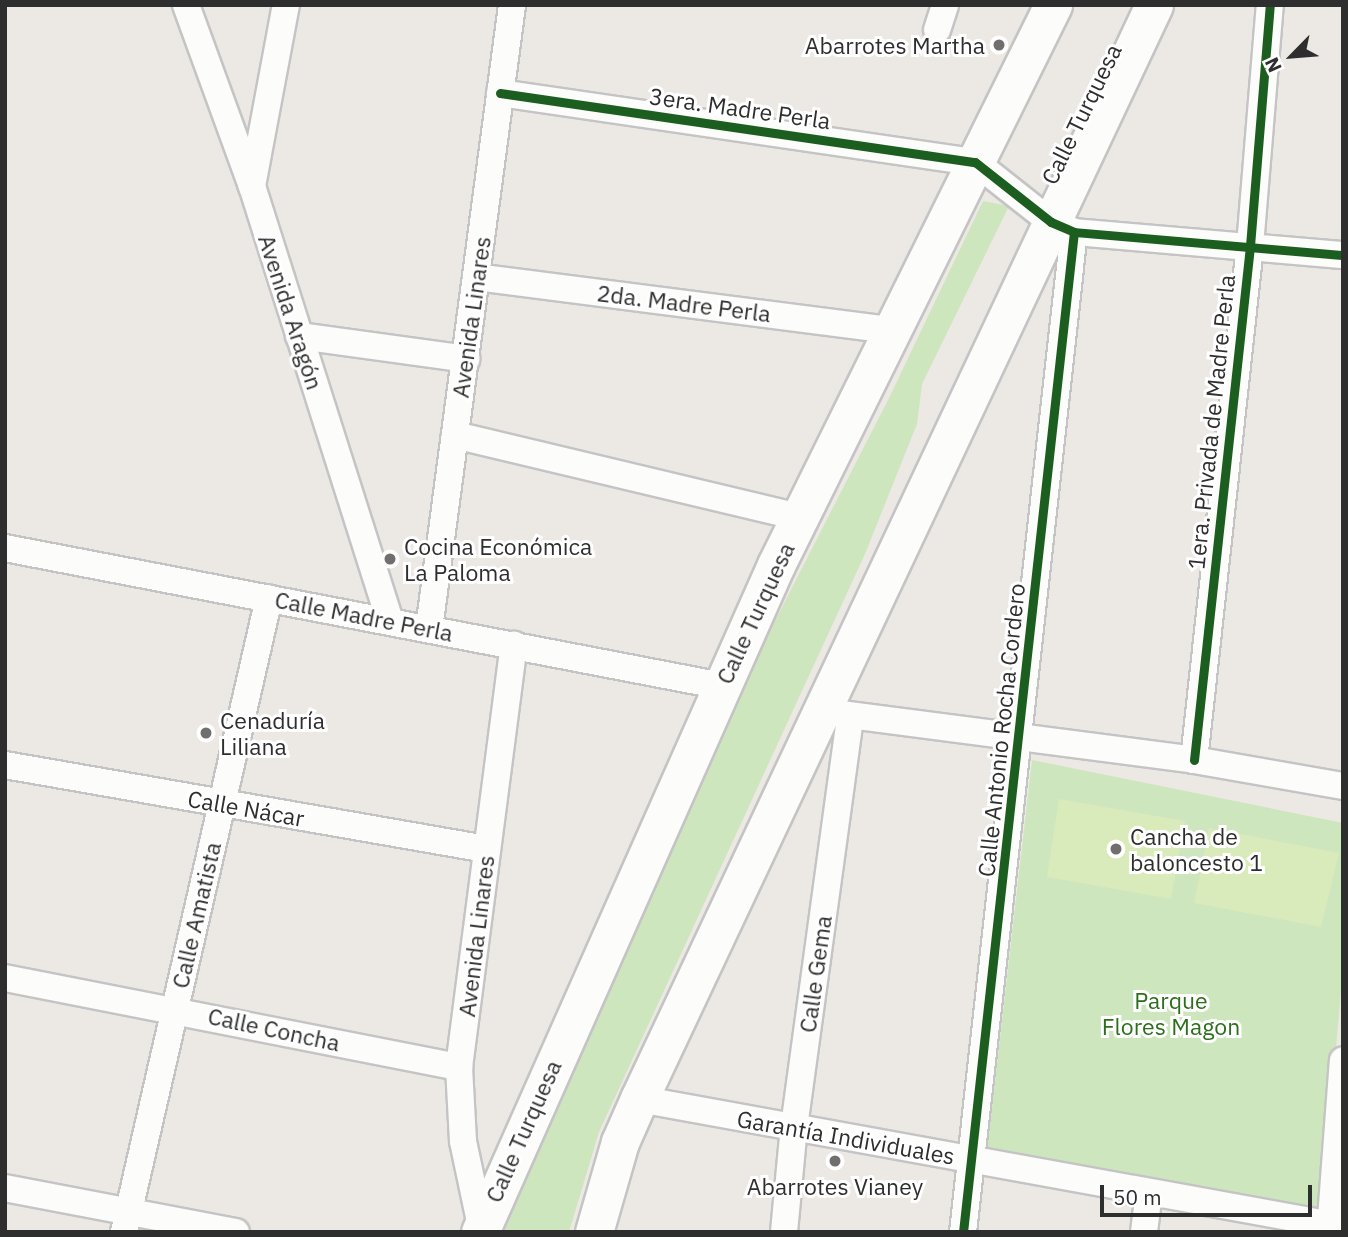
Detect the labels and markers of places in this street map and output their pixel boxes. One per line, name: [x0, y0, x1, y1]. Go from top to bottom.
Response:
place label: Abarrotes Martha: [805, 31, 985, 59]
marker: Abarrotes Martha: [991, 37, 1007, 53]
place label: Cocina Económica La Paloma: [404, 532, 592, 586]
marker: Cocina Económica La Paloma: [382, 551, 398, 567]
place label: Cenaduría Liliana: [220, 706, 325, 760]
marker: Cenaduría Liliana: [198, 725, 214, 741]
place label: Cancha de baloncesto 1: [1130, 822, 1263, 876]
marker: Cancha de baloncesto 1: [1108, 841, 1124, 857]
marker: Abarrotes Vianey: [827, 1153, 843, 1169]
place label: Abarrotes Vianey: [747, 1172, 923, 1200]

